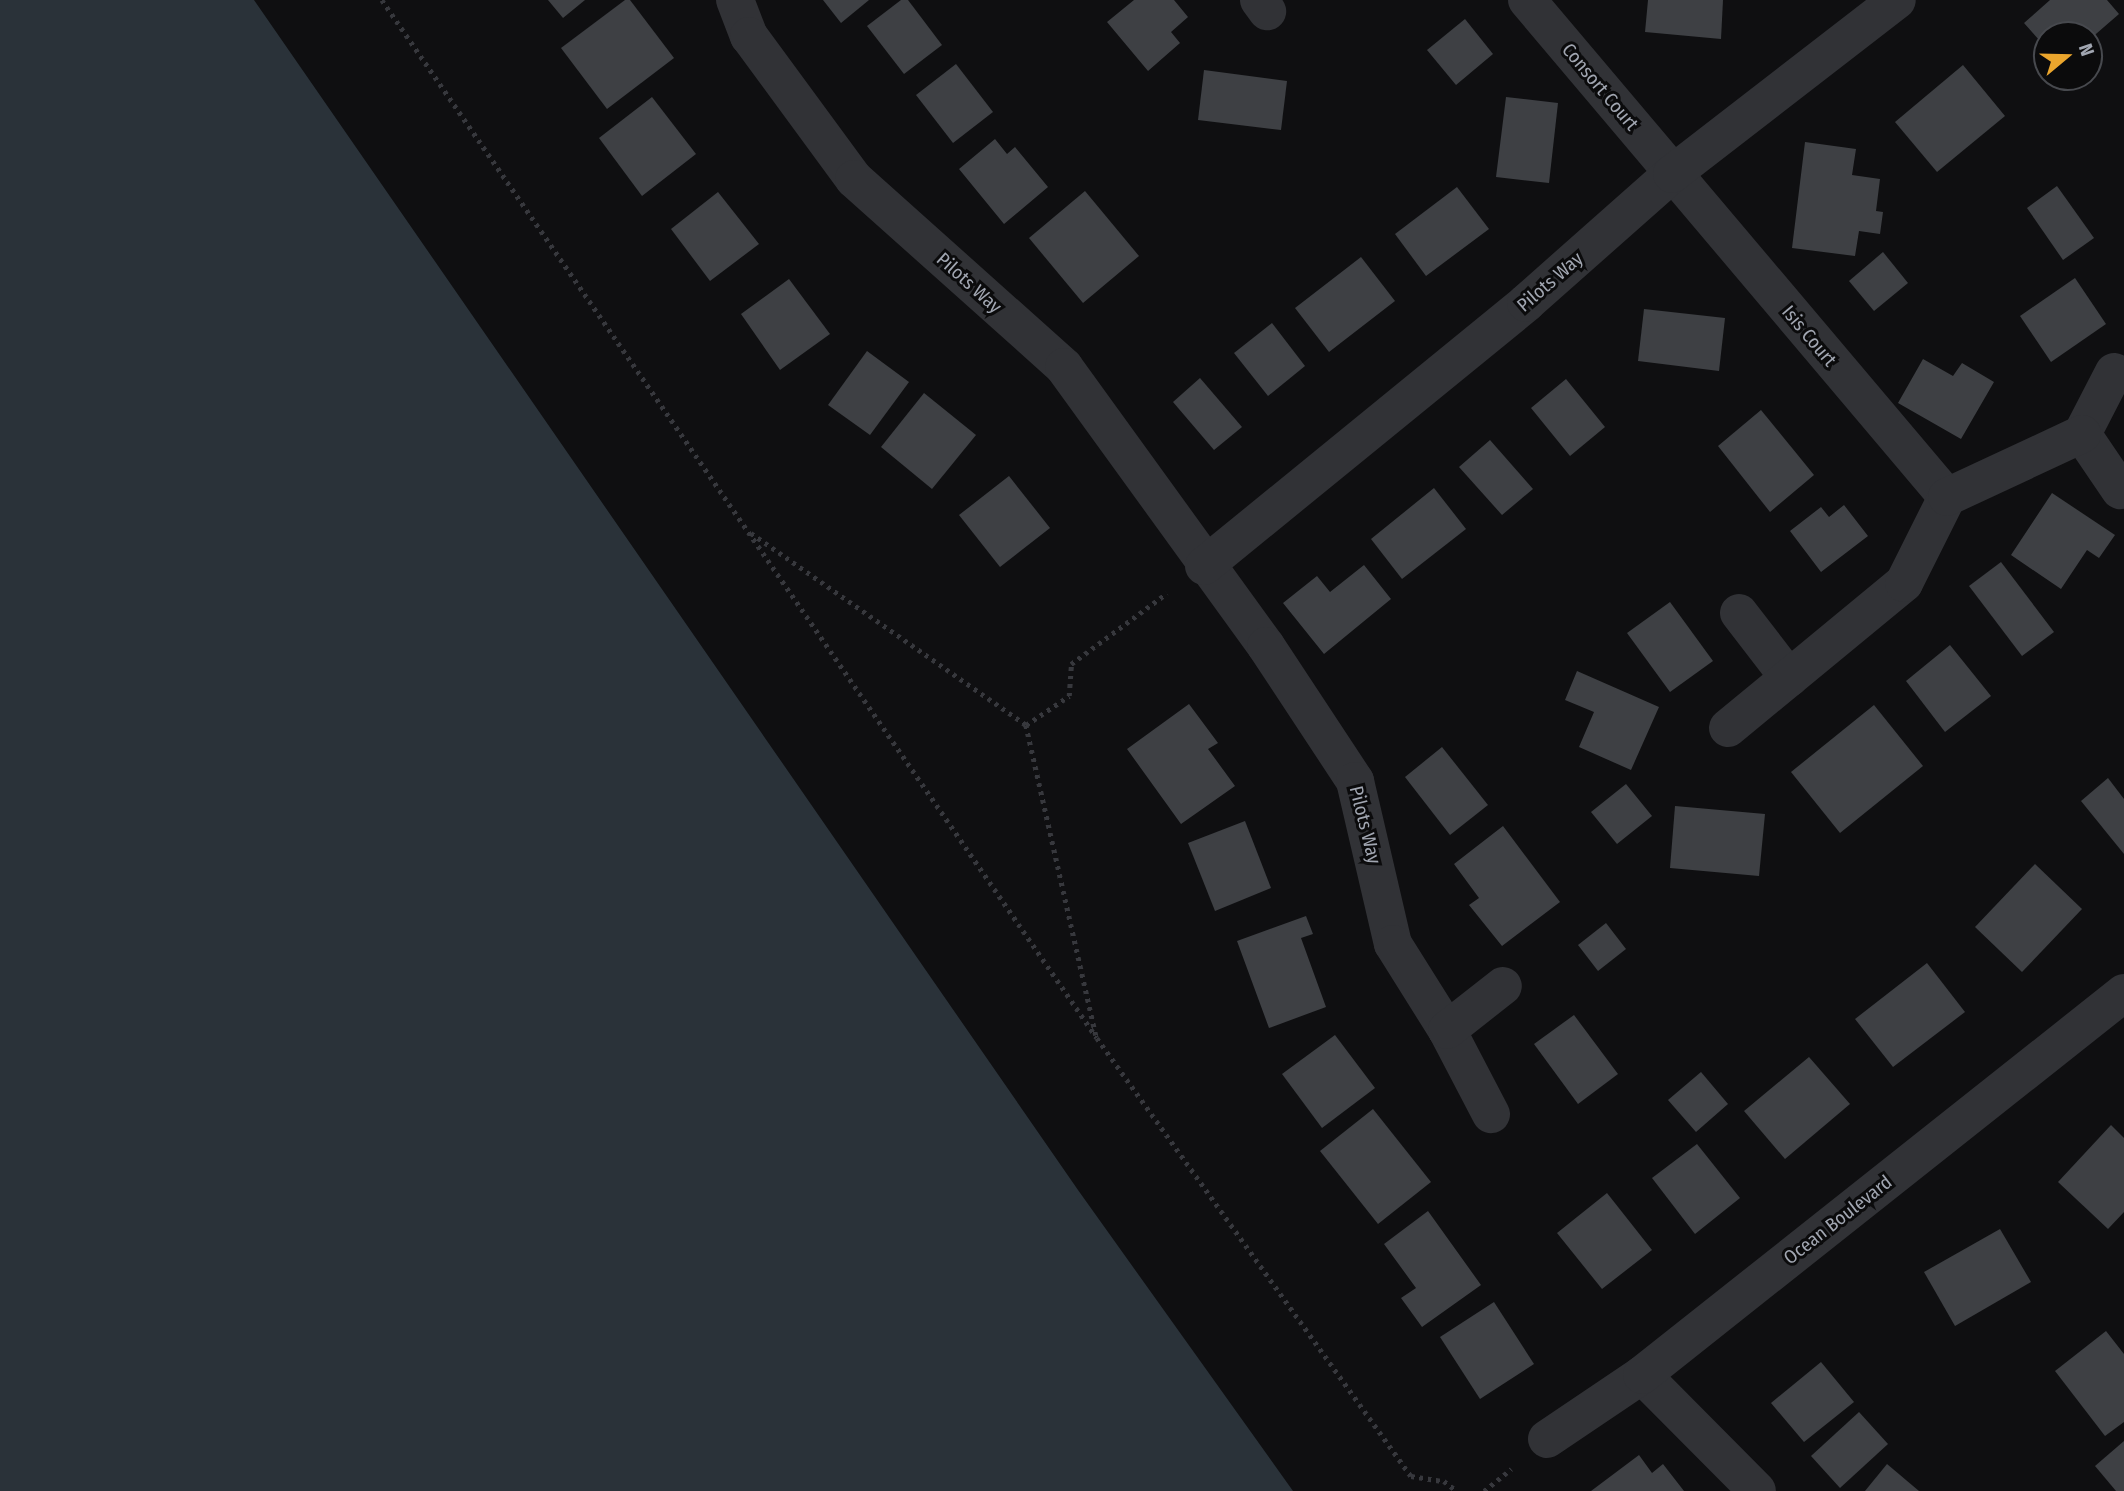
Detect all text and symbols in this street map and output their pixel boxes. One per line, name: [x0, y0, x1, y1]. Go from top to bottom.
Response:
north arrow: [2033, 21, 2103, 91]
street label: Consort Court: [1557, 39, 1643, 135]
text: N: [2074, 41, 2099, 59]
street label: Pilots Way: [1512, 247, 1588, 317]
street label: Pilots Way: [932, 248, 1006, 318]
street label: Isis Court: [1777, 301, 1841, 371]
street label: Pilots Way: [1344, 784, 1386, 866]
street label: Ocean Boulevard: [1779, 1171, 1897, 1269]

